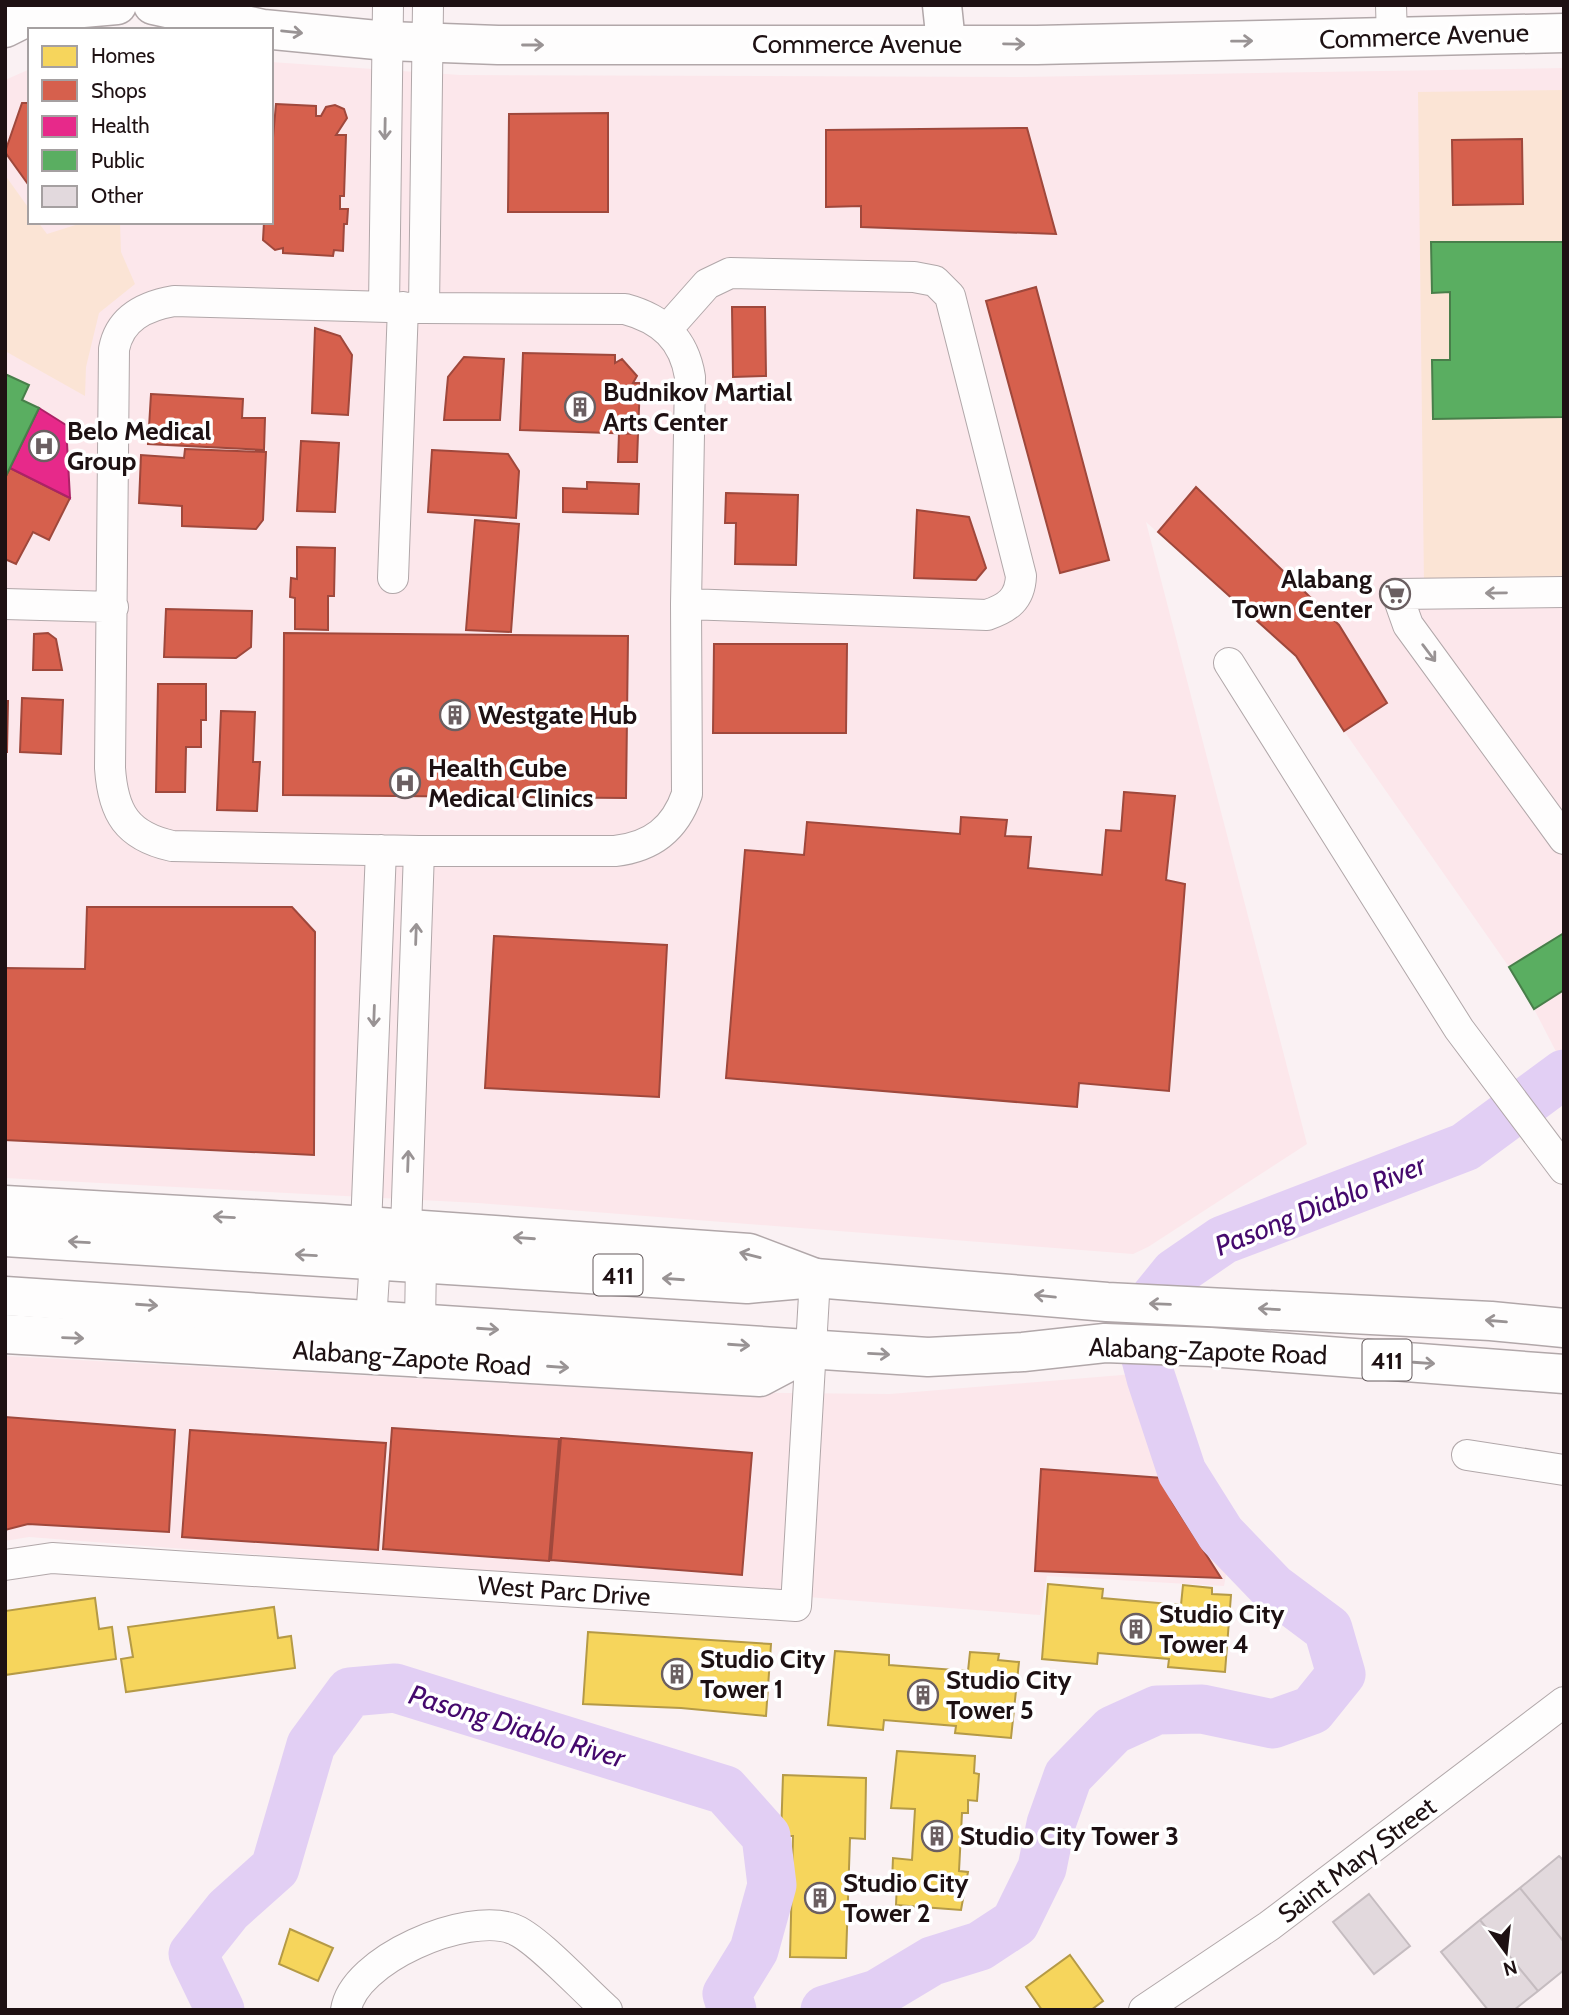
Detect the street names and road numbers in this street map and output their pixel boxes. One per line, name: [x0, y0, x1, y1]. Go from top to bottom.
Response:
street label: Commerce Avenue: [1319, 16, 1529, 56]
street label: Commerce Avenue: [752, 28, 962, 60]
road number: 411: [594, 1254, 642, 1296]
street label: Alabang-Zapote Road: [1088, 1331, 1328, 1371]
street label: Alabang-Zapote Road: [292, 1334, 532, 1382]
road number: 411: [1362, 1340, 1412, 1380]
street label: West Parc Drive: [477, 1569, 651, 1613]
street label: Saint Mary Street: [1272, 1790, 1443, 1930]

